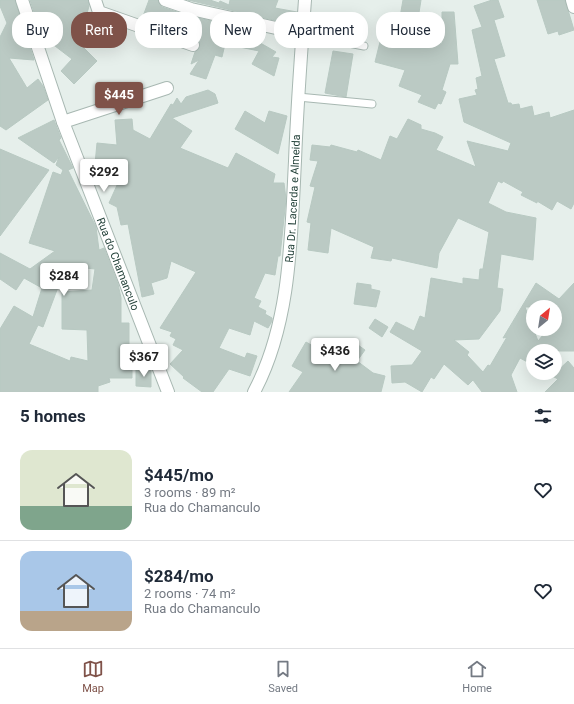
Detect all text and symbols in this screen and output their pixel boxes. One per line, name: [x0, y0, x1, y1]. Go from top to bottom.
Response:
chip: Buy: [12, 12, 63, 48]
chip: Rent: [71, 12, 127, 48]
chip: Filters: [135, 12, 202, 48]
chip: New: [210, 12, 266, 48]
chip: Apartment: [274, 12, 368, 48]
chip: House: [376, 12, 445, 48]
pin: $445: [95, 82, 143, 116]
text: $445: [104, 87, 134, 102]
street label: Rua Dr. Lacerda e Almeida: [282, 134, 303, 263]
pin: $292: [80, 159, 128, 193]
text: $292: [89, 164, 119, 179]
street label: Rua do Chamanculo: [94, 216, 142, 312]
pin: $284: [40, 263, 88, 297]
text: $284: [49, 268, 79, 283]
north arrow: [526, 300, 562, 336]
map controls: [526, 300, 562, 380]
pin: $436: [311, 338, 359, 372]
text: $436: [320, 343, 350, 358]
pin: $367: [120, 344, 168, 378]
button: layers: [526, 344, 562, 380]
text: $367: [129, 349, 159, 364]
icon: filters: [532, 405, 554, 427]
text: 5 homes: [20, 406, 86, 426]
text: $445/mo: [144, 465, 214, 485]
icon: home: [52, 466, 100, 514]
icon: heart: [532, 479, 554, 501]
text: 3 rooms · 89 m²: [144, 485, 236, 500]
text: Rua do Chamanculo: [144, 500, 260, 515]
text: $284/mo: [144, 566, 214, 586]
icon: home: [52, 567, 100, 615]
icon: heart: [532, 580, 554, 602]
text: 2 rooms · 74 m²: [144, 586, 236, 601]
text: Rua do Chamanculo: [144, 601, 260, 616]
tab: Map: [82, 658, 104, 695]
tab: Saved: [268, 658, 298, 695]
tab: Home: [462, 658, 492, 695]

